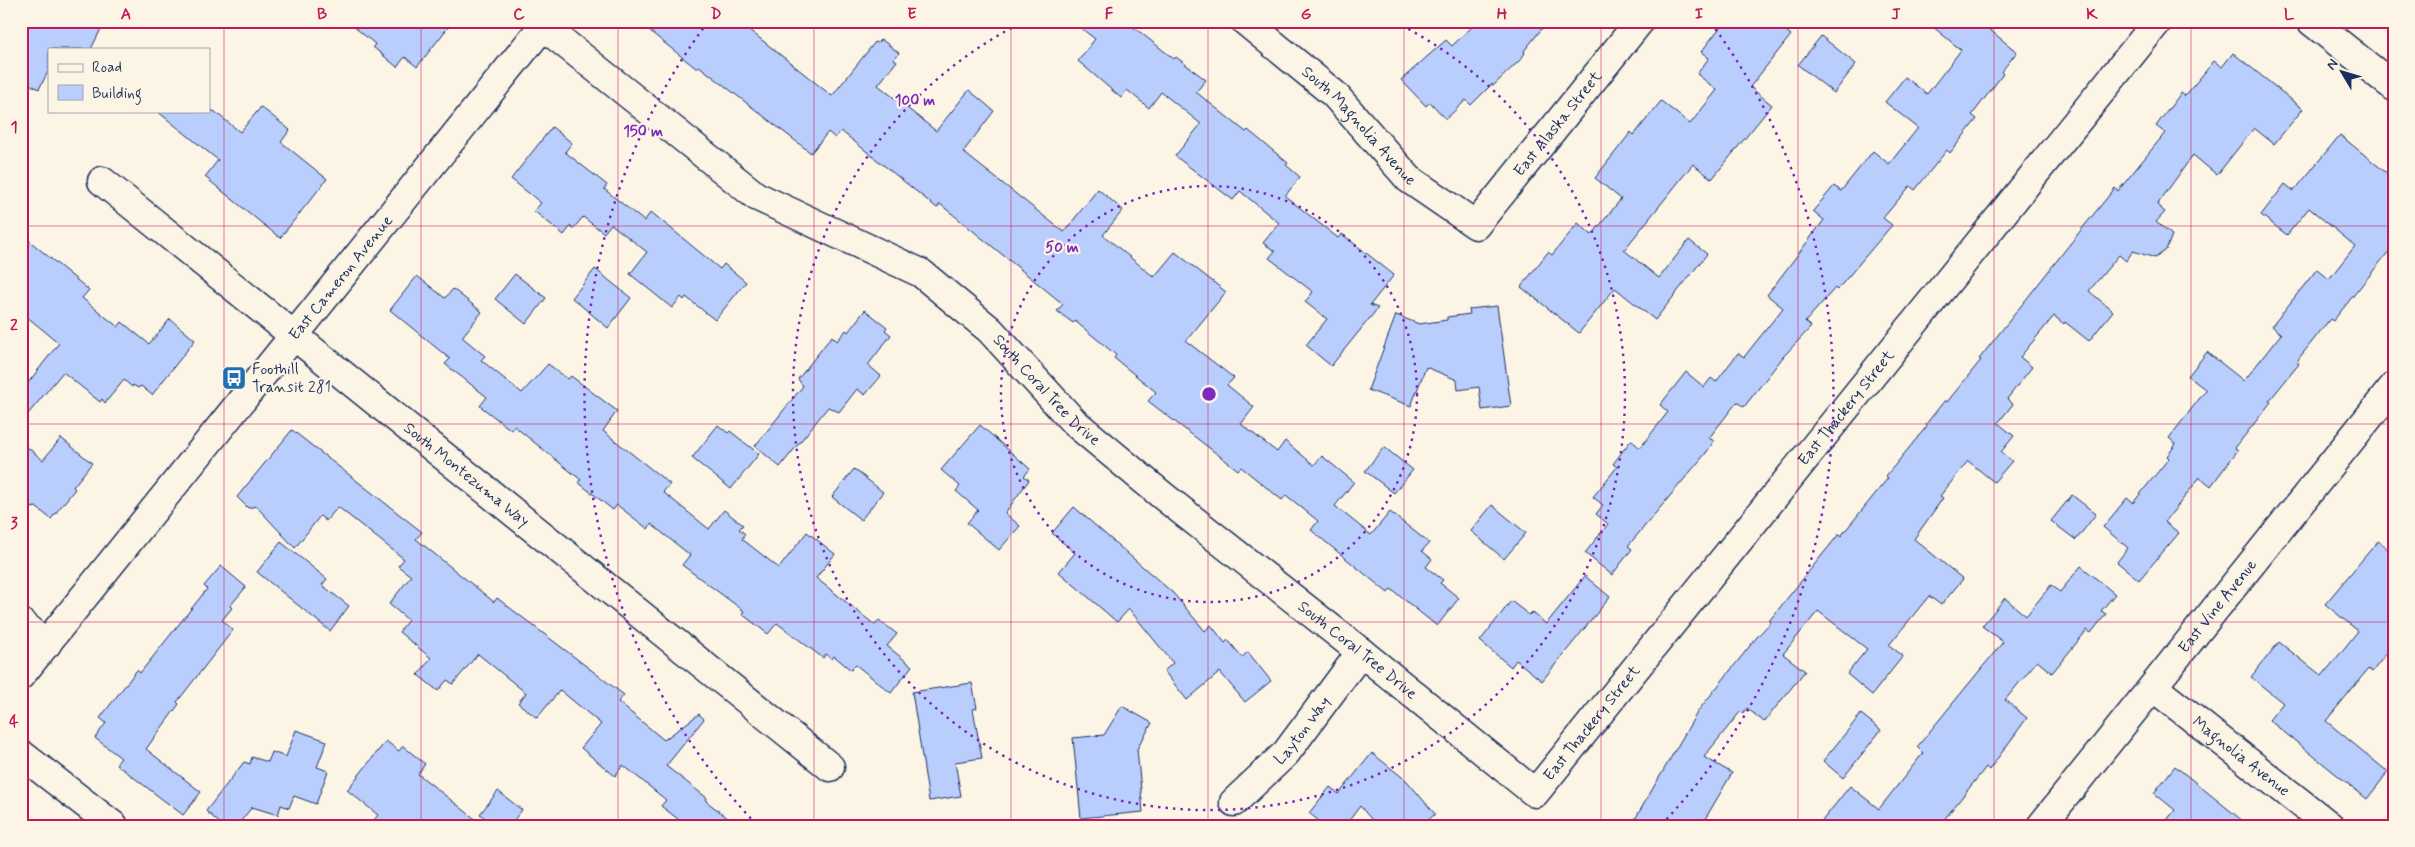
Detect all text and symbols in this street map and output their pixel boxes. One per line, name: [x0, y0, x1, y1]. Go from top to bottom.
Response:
text: A: [121, 4, 131, 25]
text: B: [317, 4, 327, 25]
text: C: [513, 4, 525, 25]
text: D: [710, 4, 722, 25]
text: E: [907, 4, 917, 25]
text: F: [1105, 4, 1114, 25]
text: G: [1301, 4, 1312, 25]
text: H: [1497, 4, 1508, 25]
text: I: [1695, 4, 1704, 25]
text: J: [1891, 4, 1901, 25]
text: K: [2086, 4, 2098, 25]
text: L: [2284, 4, 2295, 25]
legend: [48, 48, 210, 112]
north arrow: [2318, 48, 2368, 98]
text: N: [2323, 55, 2343, 74]
text: Road: [92, 58, 122, 78]
street label: South Magnolia Avenue: [1297, 61, 1419, 191]
street label: East Alaska Street: [1509, 66, 1607, 181]
text: Building: [92, 84, 142, 105]
text: 100 m: [895, 91, 935, 111]
text: 1: [10, 117, 18, 138]
text: 150 m: [623, 122, 663, 142]
street label: East Cameron Avenue: [284, 211, 397, 345]
text: 50 m: [1045, 238, 1079, 258]
text: 2: [10, 315, 18, 336]
street label: South Coral Tree Drive: [988, 330, 1105, 450]
street label: East Thackery Street: [1793, 345, 1899, 470]
place label: Foothill Transit 281: [252, 359, 331, 398]
bus stop icon: Foothill Transit 281: [221, 365, 247, 391]
centre of rings: [1200, 385, 1218, 403]
street label: South Montezuma Way: [399, 417, 534, 532]
text: 3: [10, 513, 18, 534]
street label: East Vine Avenue: [2173, 554, 2262, 657]
street label: South Coral Tree Drive: [1294, 596, 1422, 704]
street label: East Thackery Street: [1539, 660, 1645, 785]
street label: Layton Way: [1269, 692, 1335, 770]
text: 4: [9, 711, 19, 732]
street label: Magnolia Avenue: [2188, 711, 2294, 801]

